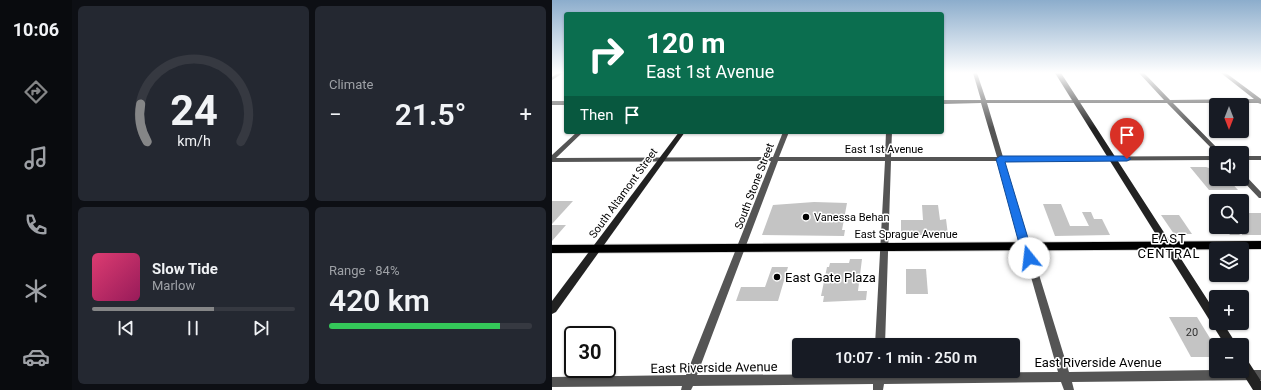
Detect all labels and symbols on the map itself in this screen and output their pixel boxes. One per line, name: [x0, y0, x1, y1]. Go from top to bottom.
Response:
north arrow: [1209, 98, 1249, 138]
pin: [1110, 118, 1144, 159]
street label: South Stone Street: [732, 141, 777, 231]
street label: East 1st Avenue: [845, 143, 923, 156]
street label: South Altamont Street: [586, 145, 661, 241]
place label: Vanessa Behan: [814, 211, 890, 224]
marker: Vanessa Behan: [801, 212, 811, 222]
street label: East Sprague Avenue: [854, 228, 958, 241]
district label: EAST CENTRAL: [1137, 231, 1201, 261]
position arrow: [1008, 237, 1050, 279]
place label: East Gate Plaza: [785, 270, 876, 285]
marker: East Gate Plaza: [772, 272, 782, 282]
speed limit sign: 30: [564, 326, 616, 378]
house number: 20: [1186, 326, 1198, 339]
street label: East Riverside Avenue: [1034, 355, 1162, 370]
street label: East Riverside Avenue: [650, 359, 778, 376]

